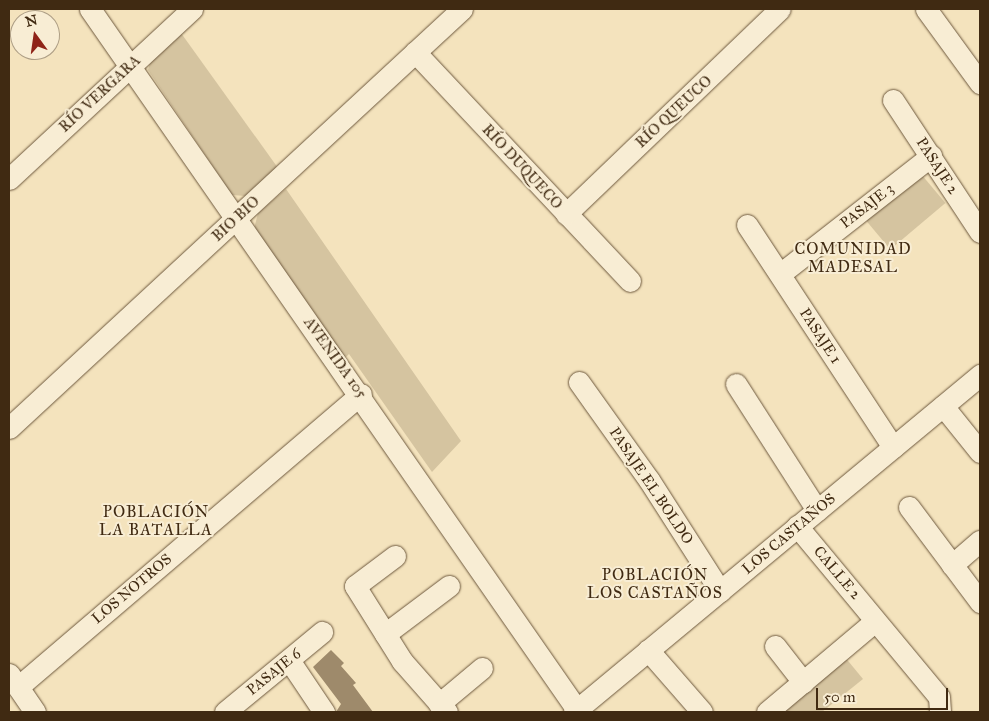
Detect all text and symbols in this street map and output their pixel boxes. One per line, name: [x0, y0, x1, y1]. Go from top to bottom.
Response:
north arrow: [10, 10, 60, 60]
text: N: [24, 11, 39, 31]
street label: RÍO VERGARA: [56, 52, 144, 136]
street label: RÍO QUEUCO: [632, 72, 716, 152]
street label: RÍO DUQUECO: [478, 121, 566, 213]
street label: PASAJE 2: [912, 134, 962, 198]
street label: PASAJE 3: [837, 180, 897, 232]
street label: BIO BIO: [209, 193, 263, 245]
district label: COMUNIDAD MADESAL: [793, 239, 913, 277]
street label: PASAJE 1: [795, 305, 845, 367]
street label: AVENIDA 105: [300, 314, 370, 402]
street label: PASAJE EL BOLDO: [605, 424, 697, 548]
street label: LOS CASTAÑOS: [739, 490, 839, 578]
district label: POBLACIÓN LA BATALLA: [98, 502, 214, 540]
street label: CALLE 2: [810, 543, 864, 603]
street label: LOS NOTROS: [88, 550, 176, 628]
district label: POBLACIÓN LOS CASTAÑOS: [586, 565, 724, 603]
street label: PASAJE 6: [243, 645, 305, 699]
scale bar: [819, 678, 952, 710]
text: 50 m: [824, 688, 856, 706]

